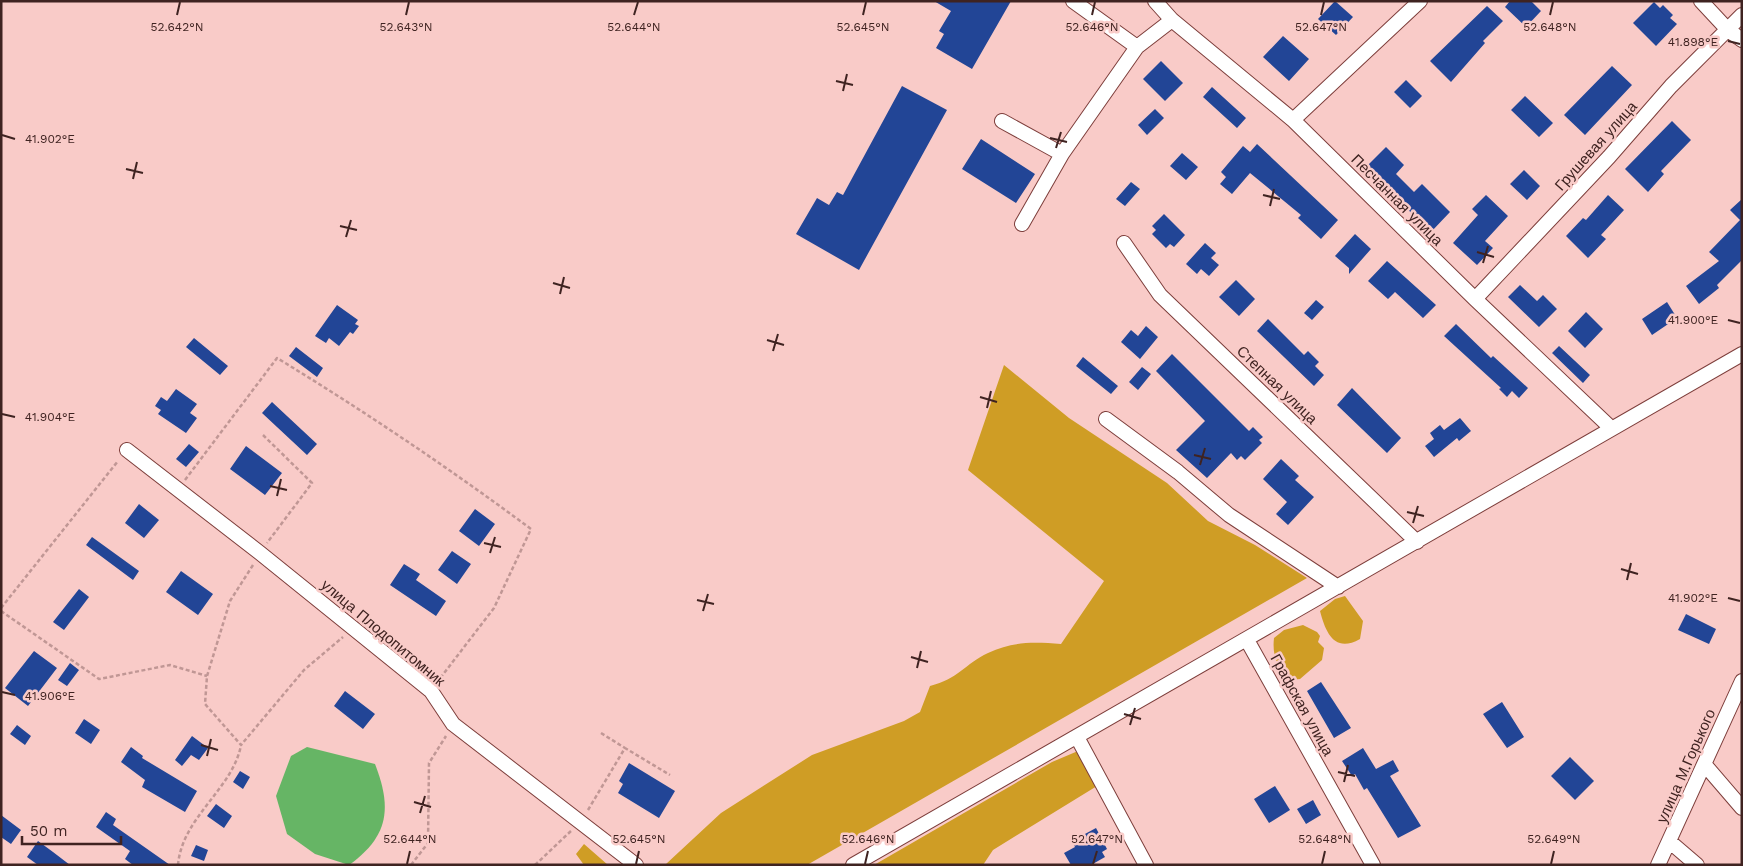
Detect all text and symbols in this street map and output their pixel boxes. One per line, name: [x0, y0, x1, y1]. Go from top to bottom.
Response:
text: 52.642°N: [151, 20, 203, 34]
text: 52.643°N: [380, 20, 432, 34]
text: 52.644°N: [607, 20, 661, 34]
text: 52.645°N: [837, 20, 889, 34]
text: 52.646°N: [1065, 20, 1119, 34]
text: 52.647°N: [1295, 20, 1347, 34]
text: 52.648°N: [1523, 20, 1577, 34]
text: 41.898°E: [1668, 35, 1719, 49]
street label: Грушевая улица: [1551, 97, 1641, 194]
text: 41.902°E: [25, 132, 75, 146]
street label: Песчанная улица: [1348, 151, 1447, 250]
text: 41.900°E: [1668, 313, 1719, 327]
street label: Степная улица: [1233, 342, 1322, 428]
text: 41.904°E: [25, 410, 76, 424]
street label: улица Плодопитомник: [317, 576, 449, 690]
text: 41.902°E: [1668, 591, 1718, 605]
street label: Графская улица: [1267, 651, 1338, 760]
text: 41.906°E: [25, 689, 76, 703]
street label: улица М.Горького: [1653, 706, 1719, 826]
scale bar: [22, 814, 121, 846]
text: 50 m: [30, 822, 67, 840]
text: 52.644°N: [383, 832, 437, 846]
text: 52.645°N: [613, 832, 665, 846]
text: 52.646°N: [841, 832, 895, 846]
text: 52.647°N: [1071, 832, 1123, 846]
text: 52.648°N: [1298, 832, 1352, 846]
text: 52.649°N: [1527, 832, 1581, 846]

